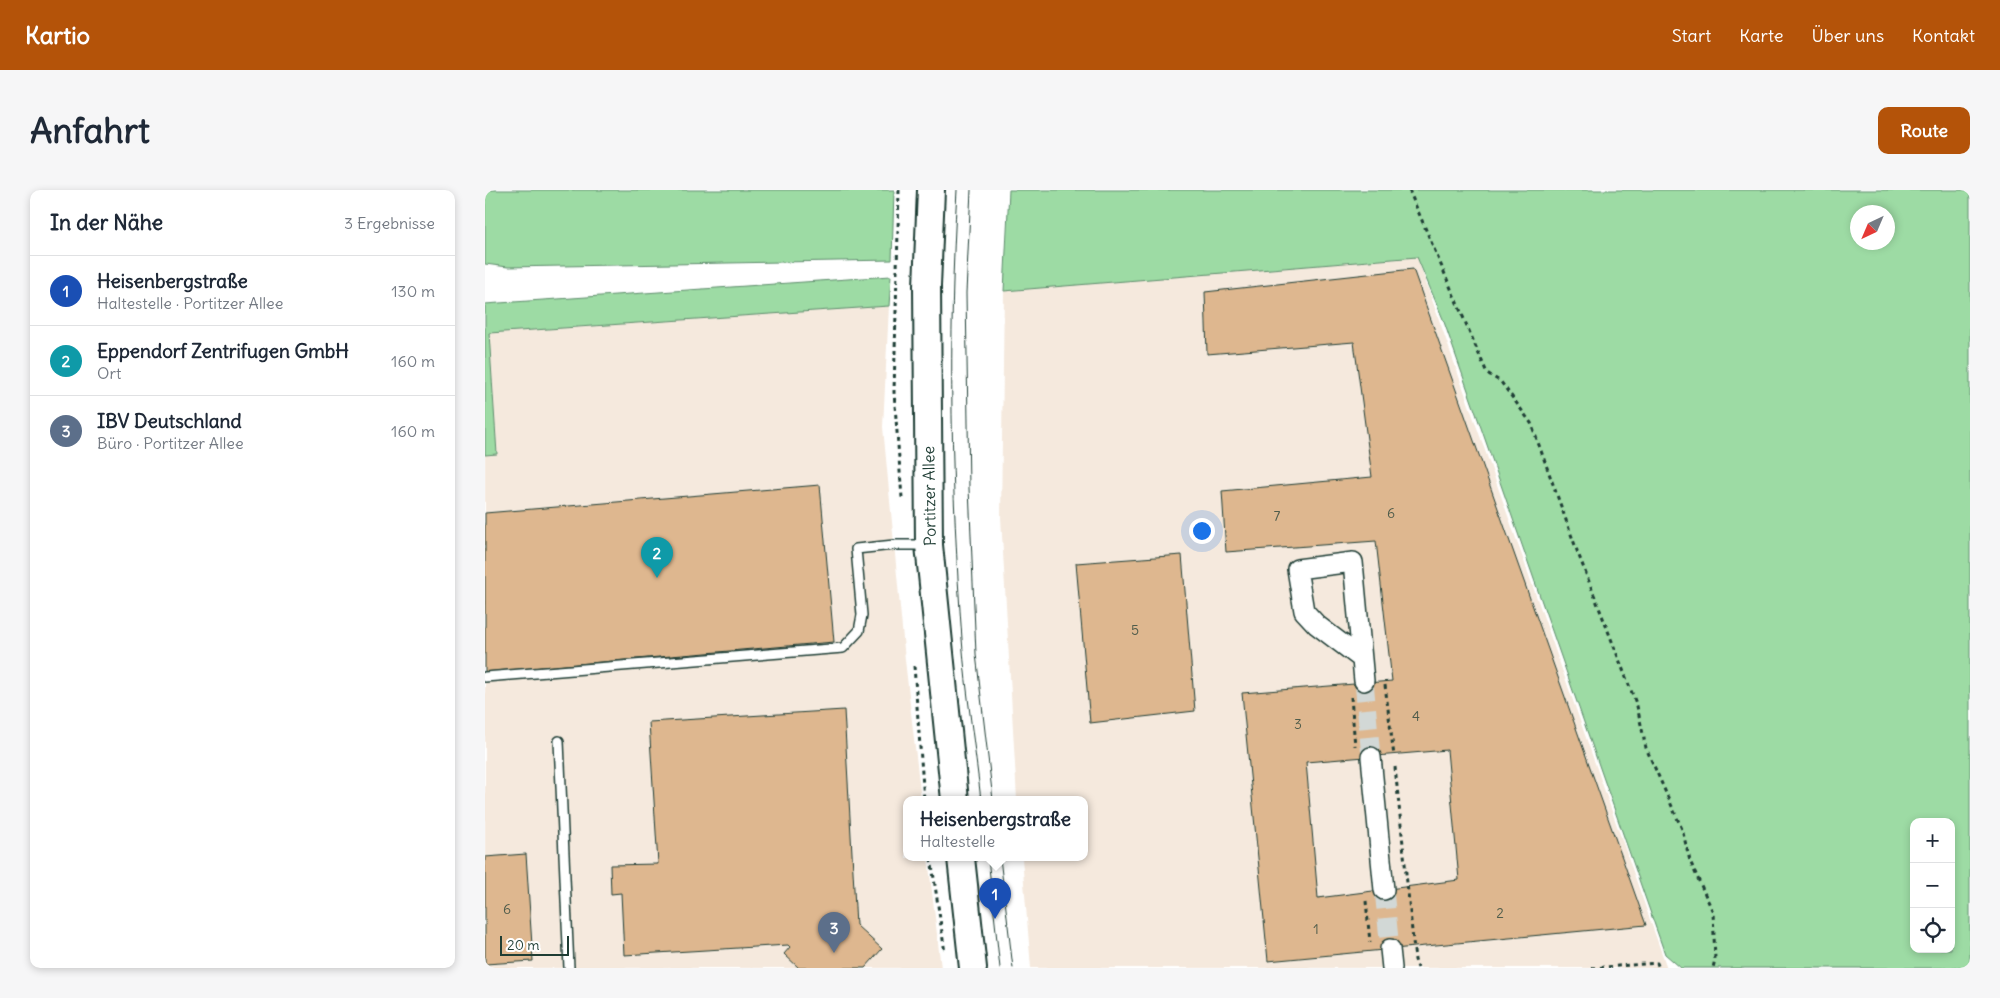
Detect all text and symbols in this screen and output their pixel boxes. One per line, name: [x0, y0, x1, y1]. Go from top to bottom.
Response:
text: Kartio: [25, 20, 90, 50]
text: Start: [1672, 24, 1711, 47]
text: Karte: [1739, 24, 1784, 47]
text: Über uns: [1812, 24, 1884, 47]
text: Kontakt: [1912, 24, 1975, 47]
button: Route: [1878, 107, 1970, 154]
text: Anfahrt: [30, 108, 150, 152]
north arrow: [1850, 205, 1895, 250]
text: In der Nähe: [50, 209, 163, 236]
text: 3 Ergebnisse: [344, 213, 435, 233]
text: Heisenbergstraße: [97, 269, 248, 293]
text: 1: [63, 281, 69, 301]
text: 130 m: [391, 281, 435, 301]
text: Haltestelle · Portitzer Allee: [97, 293, 283, 313]
text: Eppendorf Zentrifugen GmbH: [97, 339, 349, 363]
text: 2: [62, 351, 70, 371]
text: 160 m: [391, 351, 435, 371]
text: Ort: [97, 363, 121, 383]
text: IBV Deutschland: [97, 409, 242, 433]
text: 3: [61, 421, 71, 441]
text: 160 m: [391, 421, 435, 441]
text: Büro · Portitzer Allee: [97, 433, 244, 453]
street label: Portitzer Allee: [918, 446, 940, 546]
house number: 6: [1387, 504, 1395, 522]
house number: 7: [1274, 507, 1281, 525]
your location: [1189, 518, 1215, 544]
pin: 2: [641, 537, 673, 578]
house number: 5: [1131, 621, 1139, 639]
house number: 4: [1412, 707, 1420, 725]
house number: 3: [1294, 715, 1302, 733]
popup: [903, 796, 1088, 861]
text: Heisenbergstraße: [920, 807, 1071, 831]
map controls: [1910, 818, 1955, 953]
button: +: [1910, 818, 1955, 863]
text: Haltestelle: [920, 831, 995, 851]
button: −: [1910, 863, 1955, 908]
pin: 1: [979, 878, 1011, 919]
house number: 6: [503, 900, 511, 918]
house number: 2: [1496, 904, 1504, 922]
button: locate: [1910, 908, 1955, 953]
pin: 3: [818, 912, 850, 953]
house number: 1: [1313, 920, 1319, 938]
scale bar: [500, 933, 569, 956]
text: 20 m: [507, 936, 540, 954]

